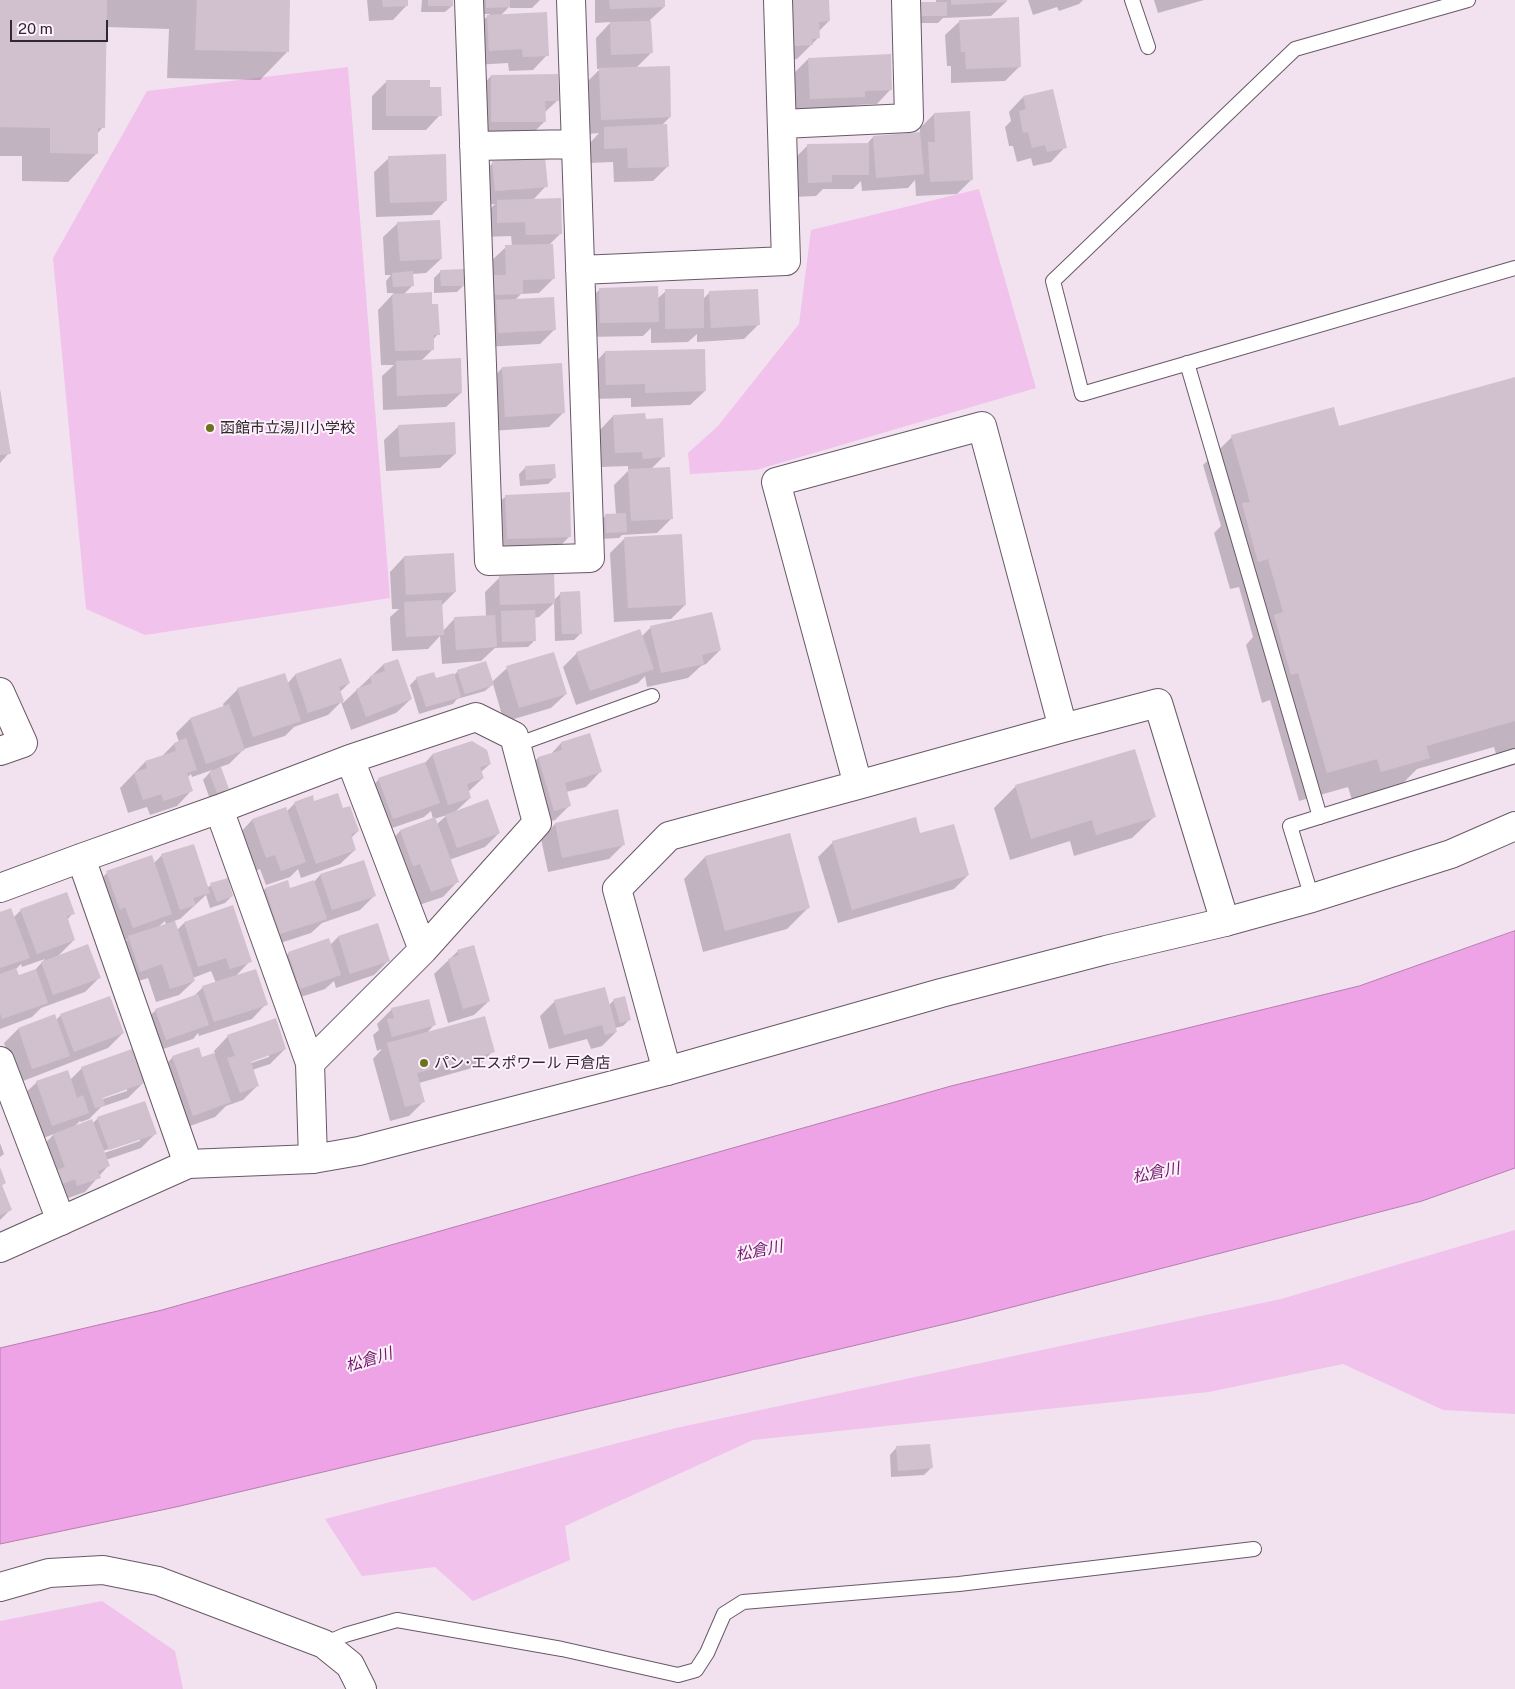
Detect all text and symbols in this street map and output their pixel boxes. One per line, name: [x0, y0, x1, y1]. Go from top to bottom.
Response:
scale bar: [12, 10, 110, 42]
text: 20 m: [18, 20, 53, 37]
place label: 函館市立湯川小学校: [220, 419, 355, 437]
marker: 函館市立湯川小学校: [204, 422, 216, 434]
place label: パン･エスポワール 戸倉店: [434, 1054, 610, 1072]
marker: パン･エスポワール 戸倉店: [418, 1057, 430, 1069]
water label: 松倉川: [1131, 1159, 1181, 1187]
water label: 松倉川: [734, 1237, 784, 1265]
water label: 松倉川: [343, 1344, 395, 1376]

